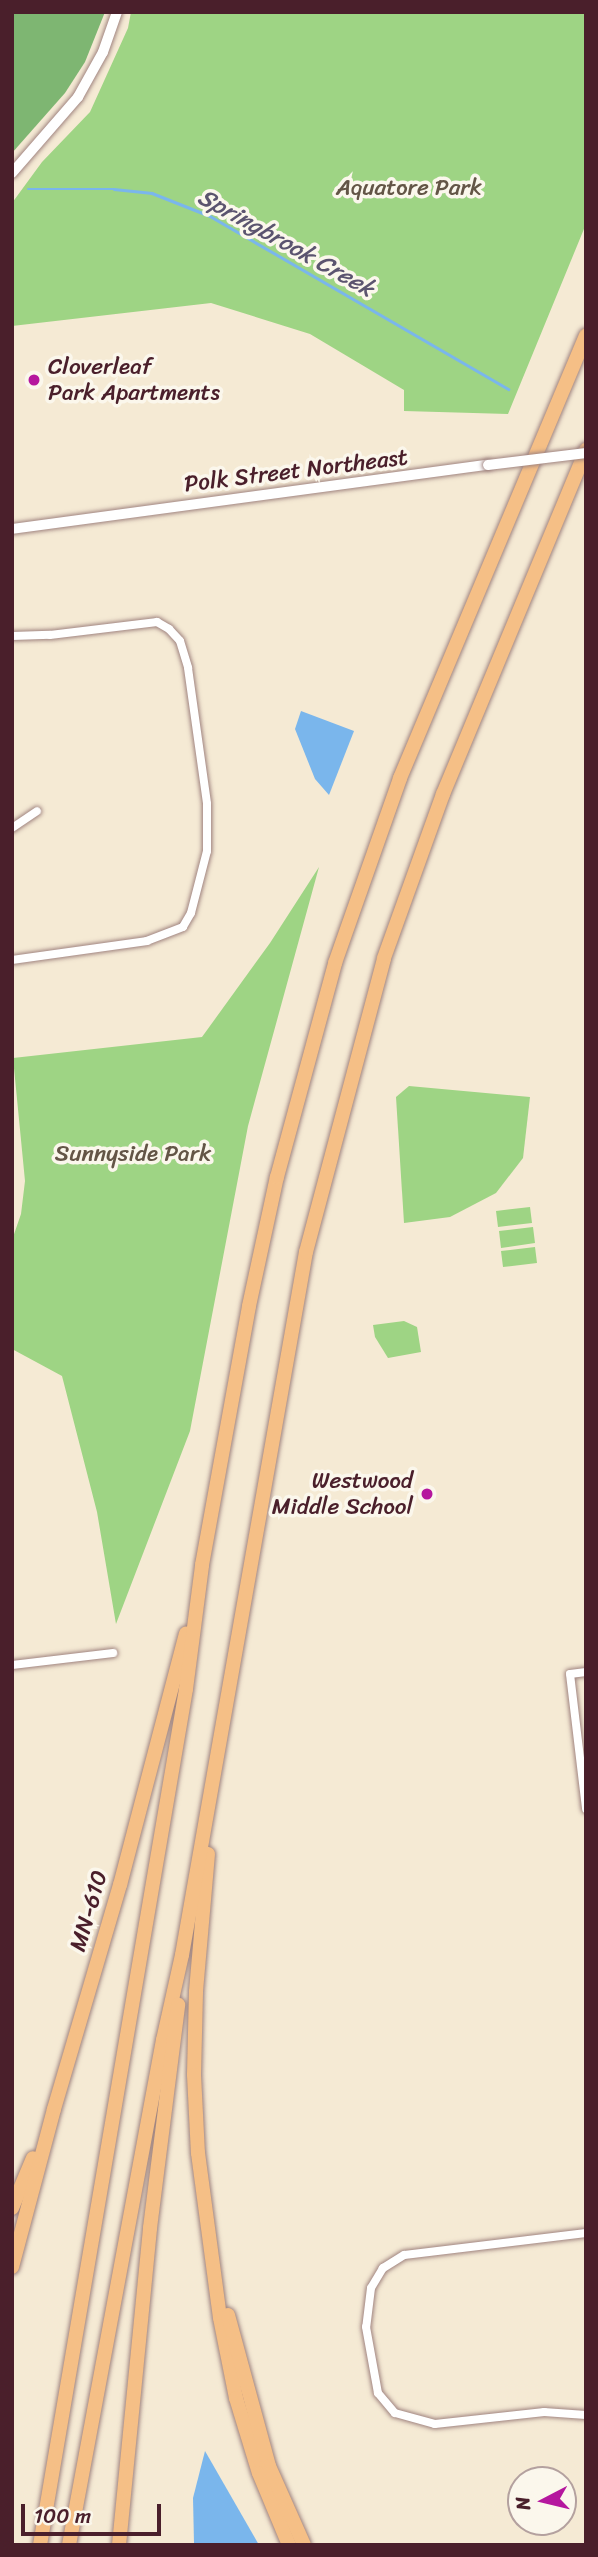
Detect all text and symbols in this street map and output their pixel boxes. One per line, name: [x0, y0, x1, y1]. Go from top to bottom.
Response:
park label: Aquatore Park: [336, 174, 482, 202]
water label: Springbrook Creek: [193, 183, 379, 303]
place label: Cloverleaf Park Apartments: [48, 353, 220, 407]
marker: Cloverleaf Park Apartments: [26, 372, 42, 388]
street label: Polk Street Northeast: [182, 444, 410, 498]
park label: Sunnyside Park: [55, 1140, 211, 1168]
place label: Westwood Middle School: [271, 1467, 413, 1521]
marker: Westwood Middle School: [419, 1486, 435, 1502]
street label: MN-610: [64, 1867, 114, 1955]
north arrow: [507, 2466, 577, 2536]
scale bar: [24, 2490, 164, 2534]
text: N: [505, 2495, 540, 2512]
text: 100 m: [34, 2497, 91, 2535]

